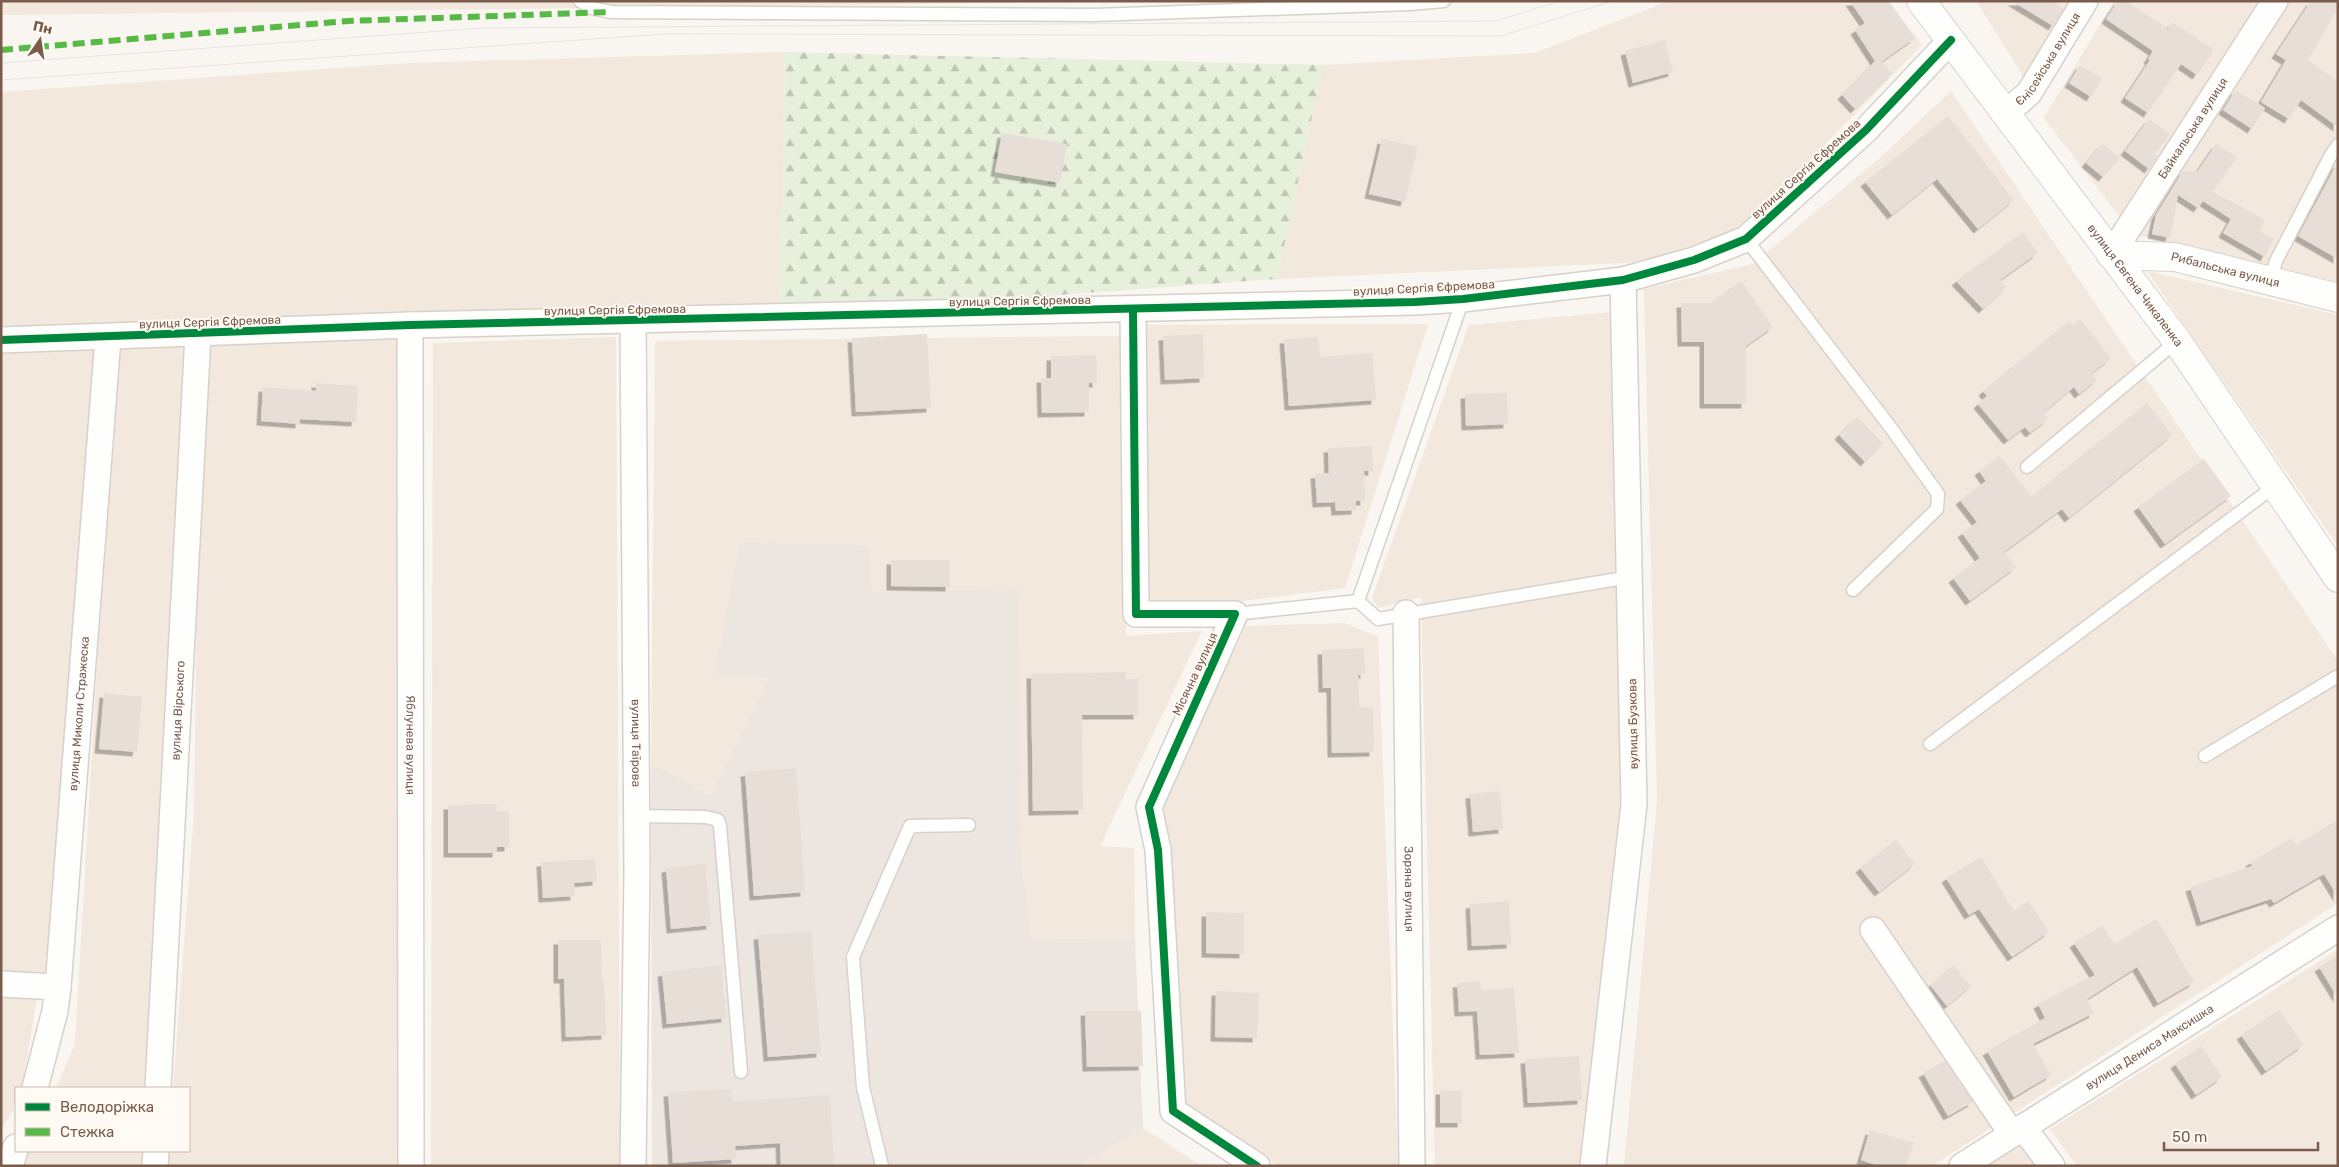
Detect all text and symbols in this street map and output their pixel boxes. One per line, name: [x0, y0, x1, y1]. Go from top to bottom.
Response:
street label: Єнісейська вулиця: [2013, 10, 2083, 109]
north arrow: [15, 15, 65, 65]
text: Пн: [31, 17, 54, 38]
street label: Байкальська вулиця: [2155, 75, 2231, 181]
street label: вулиця Сергія Єфремова: [1749, 116, 1863, 222]
street label: вулиця Євгена Чикаленка: [2085, 221, 2186, 349]
street label: Рибальська вулиця: [2170, 249, 2281, 290]
street label: вулиця Сергія Єфремова: [1353, 277, 1495, 299]
street label: вулиця Сергія Єфремова: [949, 293, 1091, 309]
street label: вулиця Сергія Єфремова: [544, 302, 686, 318]
street label: вулиця Сергія Єфремова: [139, 313, 281, 331]
street label: Місячна вулиця: [1170, 630, 1220, 718]
street label: вулиця Миколи Стражеска: [66, 636, 92, 791]
street label: вулиця Вірського: [168, 660, 188, 761]
street label: вулиця Бузкова: [1625, 678, 1641, 770]
street label: Яблунева вулиця: [403, 695, 418, 795]
street label: вулиця Таїрова: [629, 699, 643, 787]
street label: Зоряна вулиця: [1402, 846, 1416, 932]
street label: вулиця Дениса Максишка: [2083, 1002, 2216, 1093]
legend: [15, 1087, 190, 1152]
text: Велодоріжка: [60, 1098, 154, 1116]
scale bar: [2164, 1120, 2318, 1152]
text: Стежка: [60, 1123, 114, 1141]
text: 50 m: [2172, 1128, 2207, 1146]

